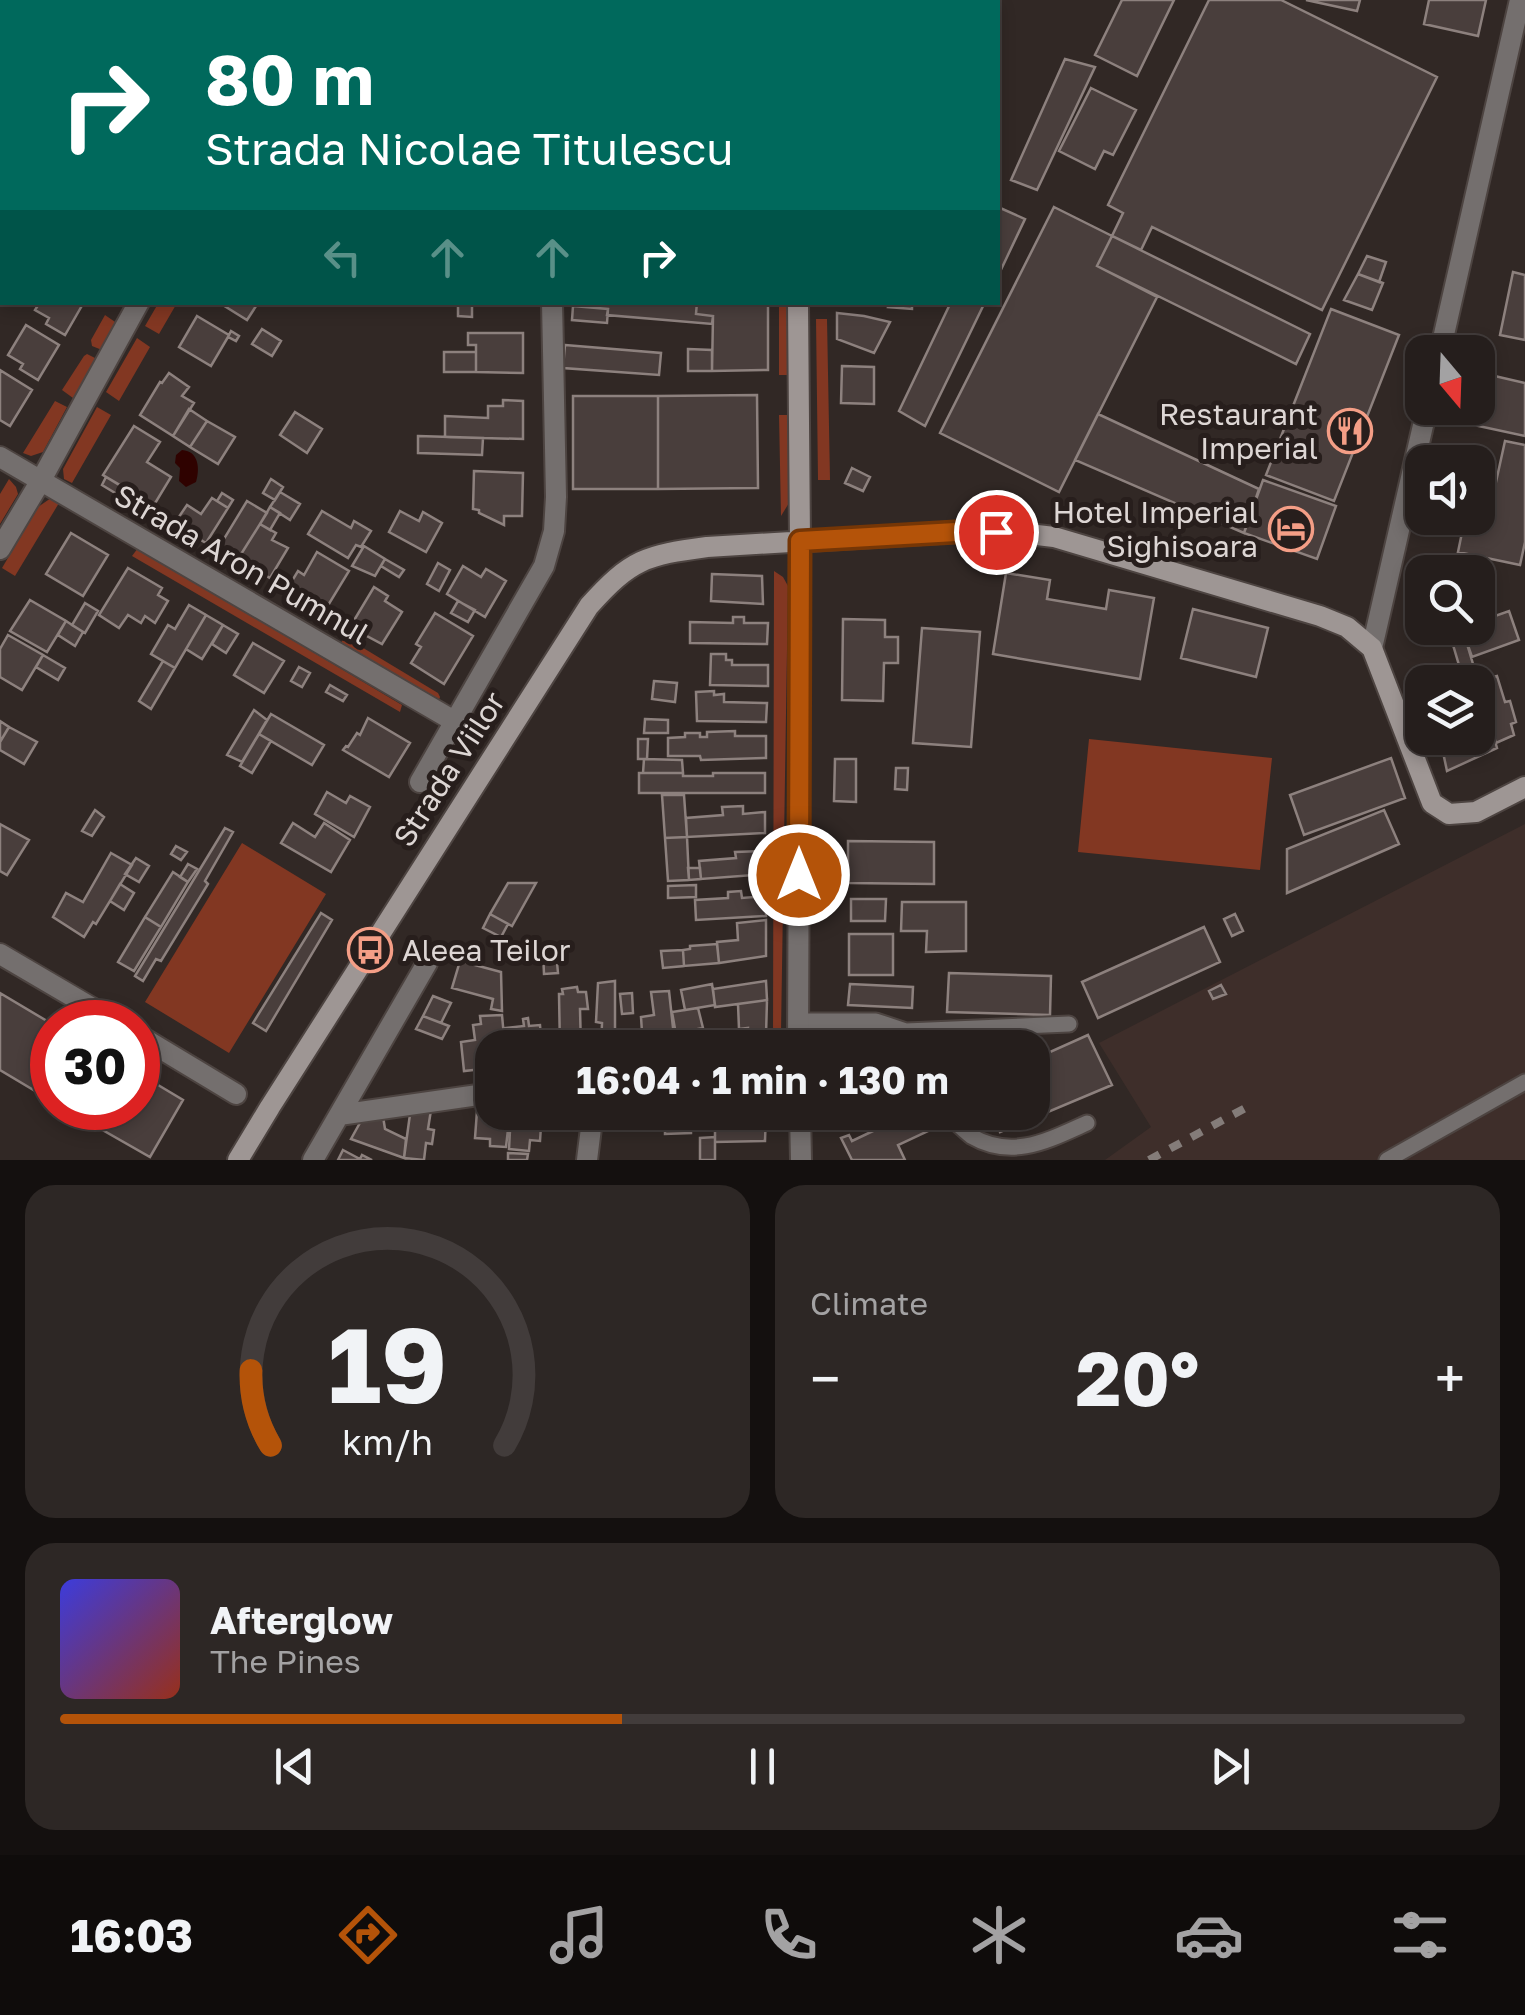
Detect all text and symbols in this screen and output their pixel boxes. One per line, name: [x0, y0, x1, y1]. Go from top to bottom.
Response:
text: 80 m: [205, 36, 374, 120]
icon: right: [40, 40, 170, 170]
text: Strada Nicolae Titulescu: [205, 121, 734, 175]
icon: left: [315, 230, 370, 285]
icon: ahead: [420, 230, 475, 285]
icon: ahead: [525, 230, 580, 285]
icon: right: [630, 230, 685, 285]
north arrow: [1405, 335, 1495, 425]
map controls: [1405, 335, 1495, 755]
place label: Restaurant Imperial: [1159, 396, 1318, 466]
restaurant icon: Restaurant Imperial: [1327, 408, 1373, 454]
button: sound: [1405, 445, 1495, 535]
street label: Strada Aron Pumnul: [108, 476, 376, 652]
pin: [954, 490, 1039, 575]
place label: Hotel Imperial Sighisoara: [1053, 494, 1258, 564]
icon: arrive: [969, 505, 1024, 560]
hotel icon: Hotel Imperial Sighisoara: [1268, 506, 1314, 552]
button: search: [1405, 555, 1495, 645]
button: layers: [1405, 665, 1495, 755]
street label: Strada Viilor: [386, 685, 512, 853]
position arrow: [747, 823, 851, 927]
bus stop icon: Aleea Teilor: [347, 927, 393, 973]
place label: Aleea Teilor: [402, 932, 571, 968]
speed limit sign: 30: [30, 1000, 160, 1130]
text: 16:04 · 1 min · 130 m: [576, 1057, 949, 1102]
text: Climate: [810, 1284, 928, 1322]
text: 19: [328, 1301, 447, 1426]
text: 20°: [1076, 1332, 1199, 1423]
text: −: [810, 1345, 840, 1411]
text: +: [1435, 1345, 1465, 1411]
text: km/h: [342, 1420, 433, 1463]
text: Afterglow: [210, 1597, 393, 1642]
text: The Pines: [210, 1642, 361, 1680]
icon: previous: [267, 1739, 322, 1794]
icon: pause: [735, 1739, 790, 1794]
icon: next: [1203, 1739, 1258, 1794]
icon: directions: [333, 1900, 403, 1970]
icon: music: [544, 1900, 614, 1970]
icon: phone: [754, 1900, 824, 1970]
icon: climate: [964, 1900, 1034, 1970]
icon: car: [1174, 1900, 1244, 1970]
icon: filters: [1385, 1900, 1455, 1970]
text: 16:03: [70, 1908, 193, 1962]

